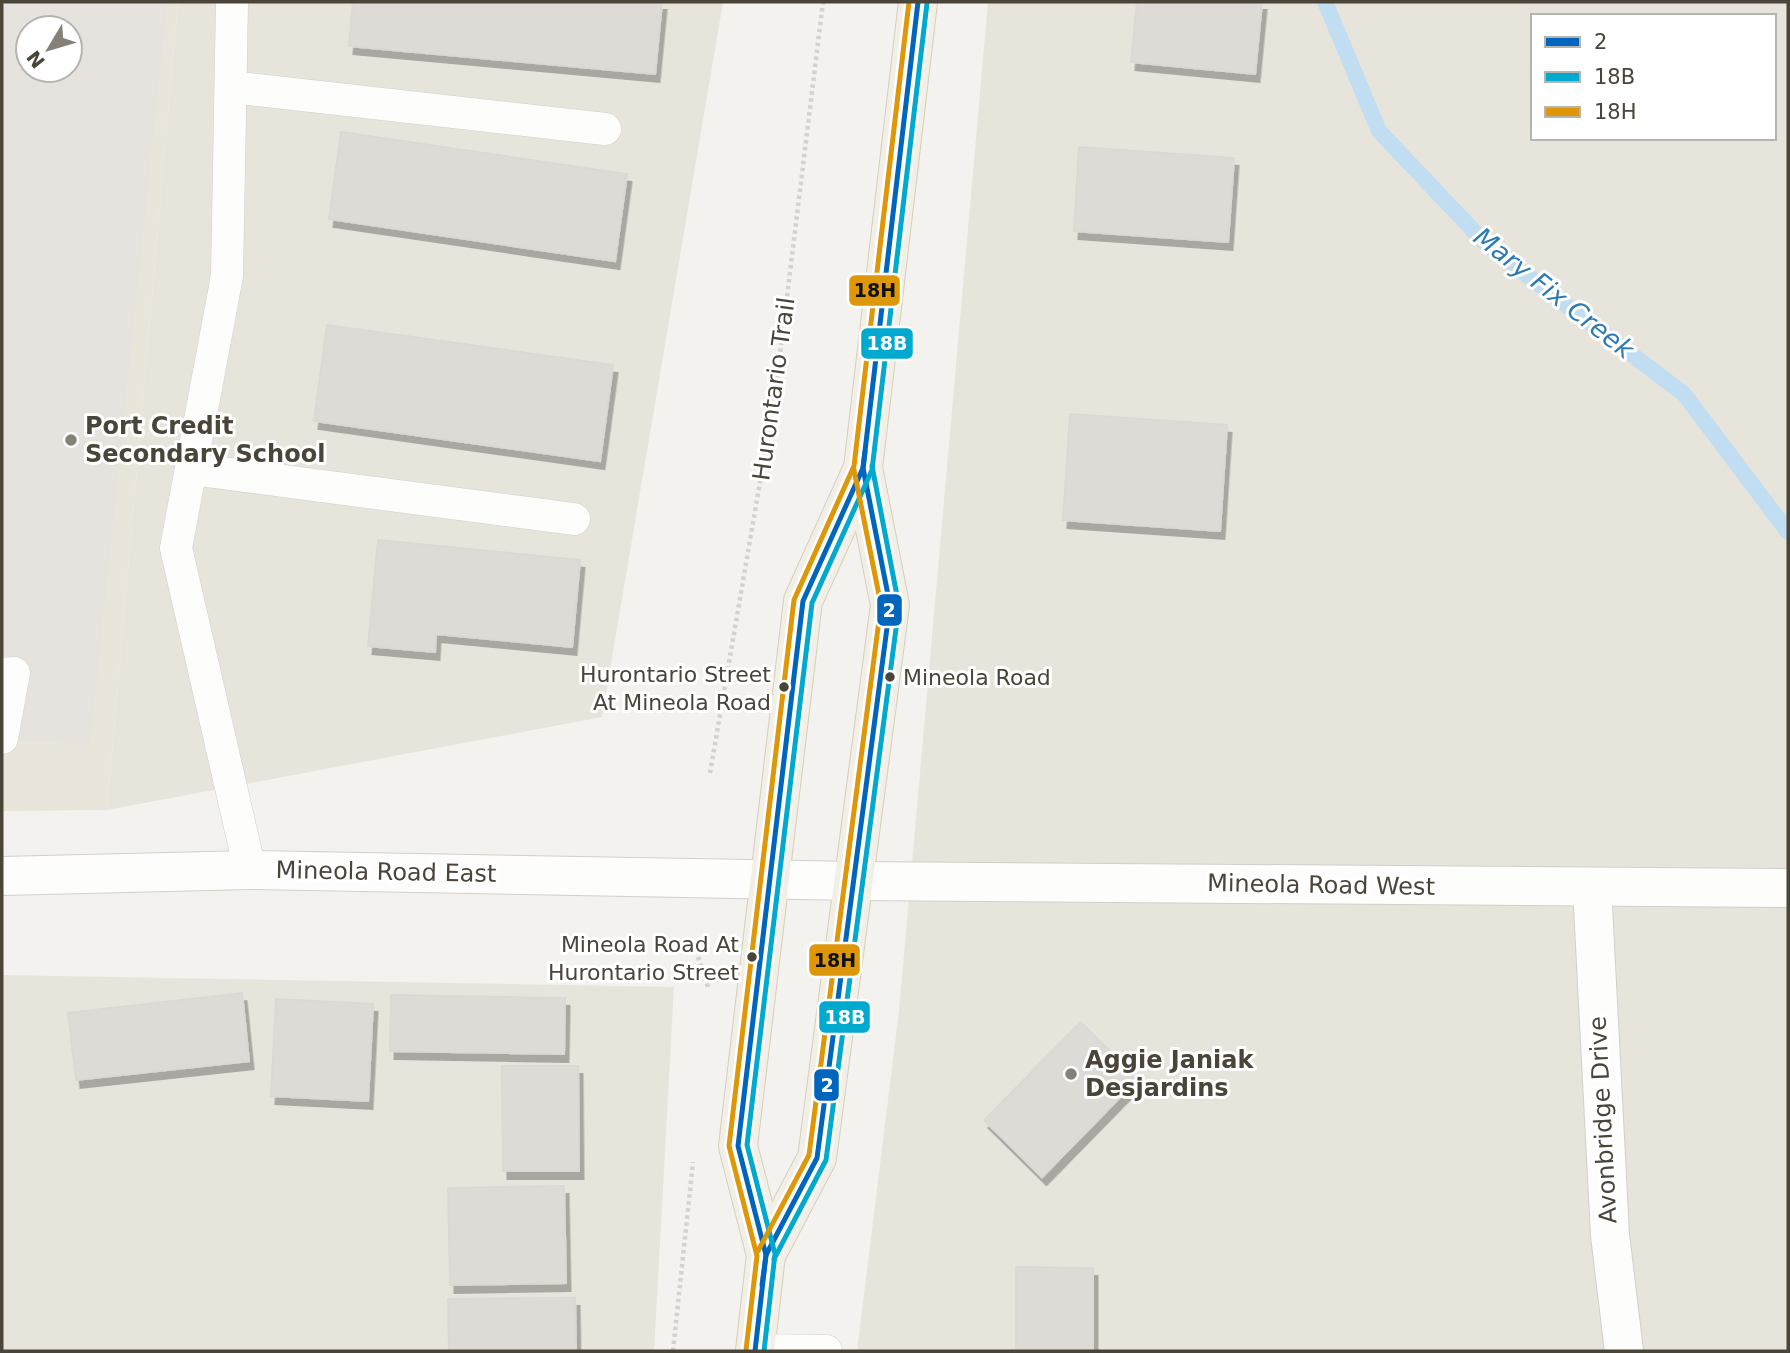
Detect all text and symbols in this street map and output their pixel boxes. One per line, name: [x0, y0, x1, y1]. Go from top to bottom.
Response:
north arrow: [14, 14, 84, 84]
legend: [1531, 14, 1776, 140]
text: 2: [1594, 30, 1607, 54]
text: N: [22, 46, 49, 73]
text: 18B: [1594, 65, 1635, 89]
text: 18H: [1594, 100, 1637, 124]
water label: Mary Fix Creek: [1468, 221, 1641, 365]
line badge: 18H: [848, 274, 901, 307]
text: 18H: [854, 279, 896, 301]
street label: Hurontario Trail: [747, 296, 801, 482]
line badge: 18B: [860, 327, 914, 360]
text: 18B: [867, 332, 907, 354]
place label: Port Credit Secondary School: [85, 412, 325, 468]
marker: Port Credit Secondary School: [63, 432, 79, 448]
line badge: 2: [876, 593, 903, 627]
text: 2: [882, 599, 896, 621]
place label: Hurontario Street At Mineola Road: [580, 662, 771, 715]
place label: Mineola Road: [903, 665, 1051, 690]
marker: Mineola Road: [883, 670, 897, 684]
marker: Hurontario Street At Mineola Road: [777, 680, 791, 694]
street label: Mineola Road East: [275, 856, 497, 888]
street label: Mineola Road West: [1207, 869, 1435, 901]
place label: Mineola Road At Hurontario Street: [548, 932, 739, 985]
line badge: 18H: [808, 943, 861, 977]
text: 18H: [814, 949, 856, 971]
marker: Mineola Road At Hurontario Street: [745, 950, 759, 964]
line badge: 18B: [818, 1000, 871, 1034]
text: 18B: [825, 1006, 865, 1028]
street label: Avonbridge Drive: [1584, 1016, 1622, 1224]
place label: Aggie Janiak Desjardins: [1085, 1046, 1254, 1102]
marker: Aggie Janiak Desjardins: [1063, 1066, 1079, 1082]
line badge: 2: [813, 1068, 840, 1102]
text: 2: [820, 1074, 834, 1096]

